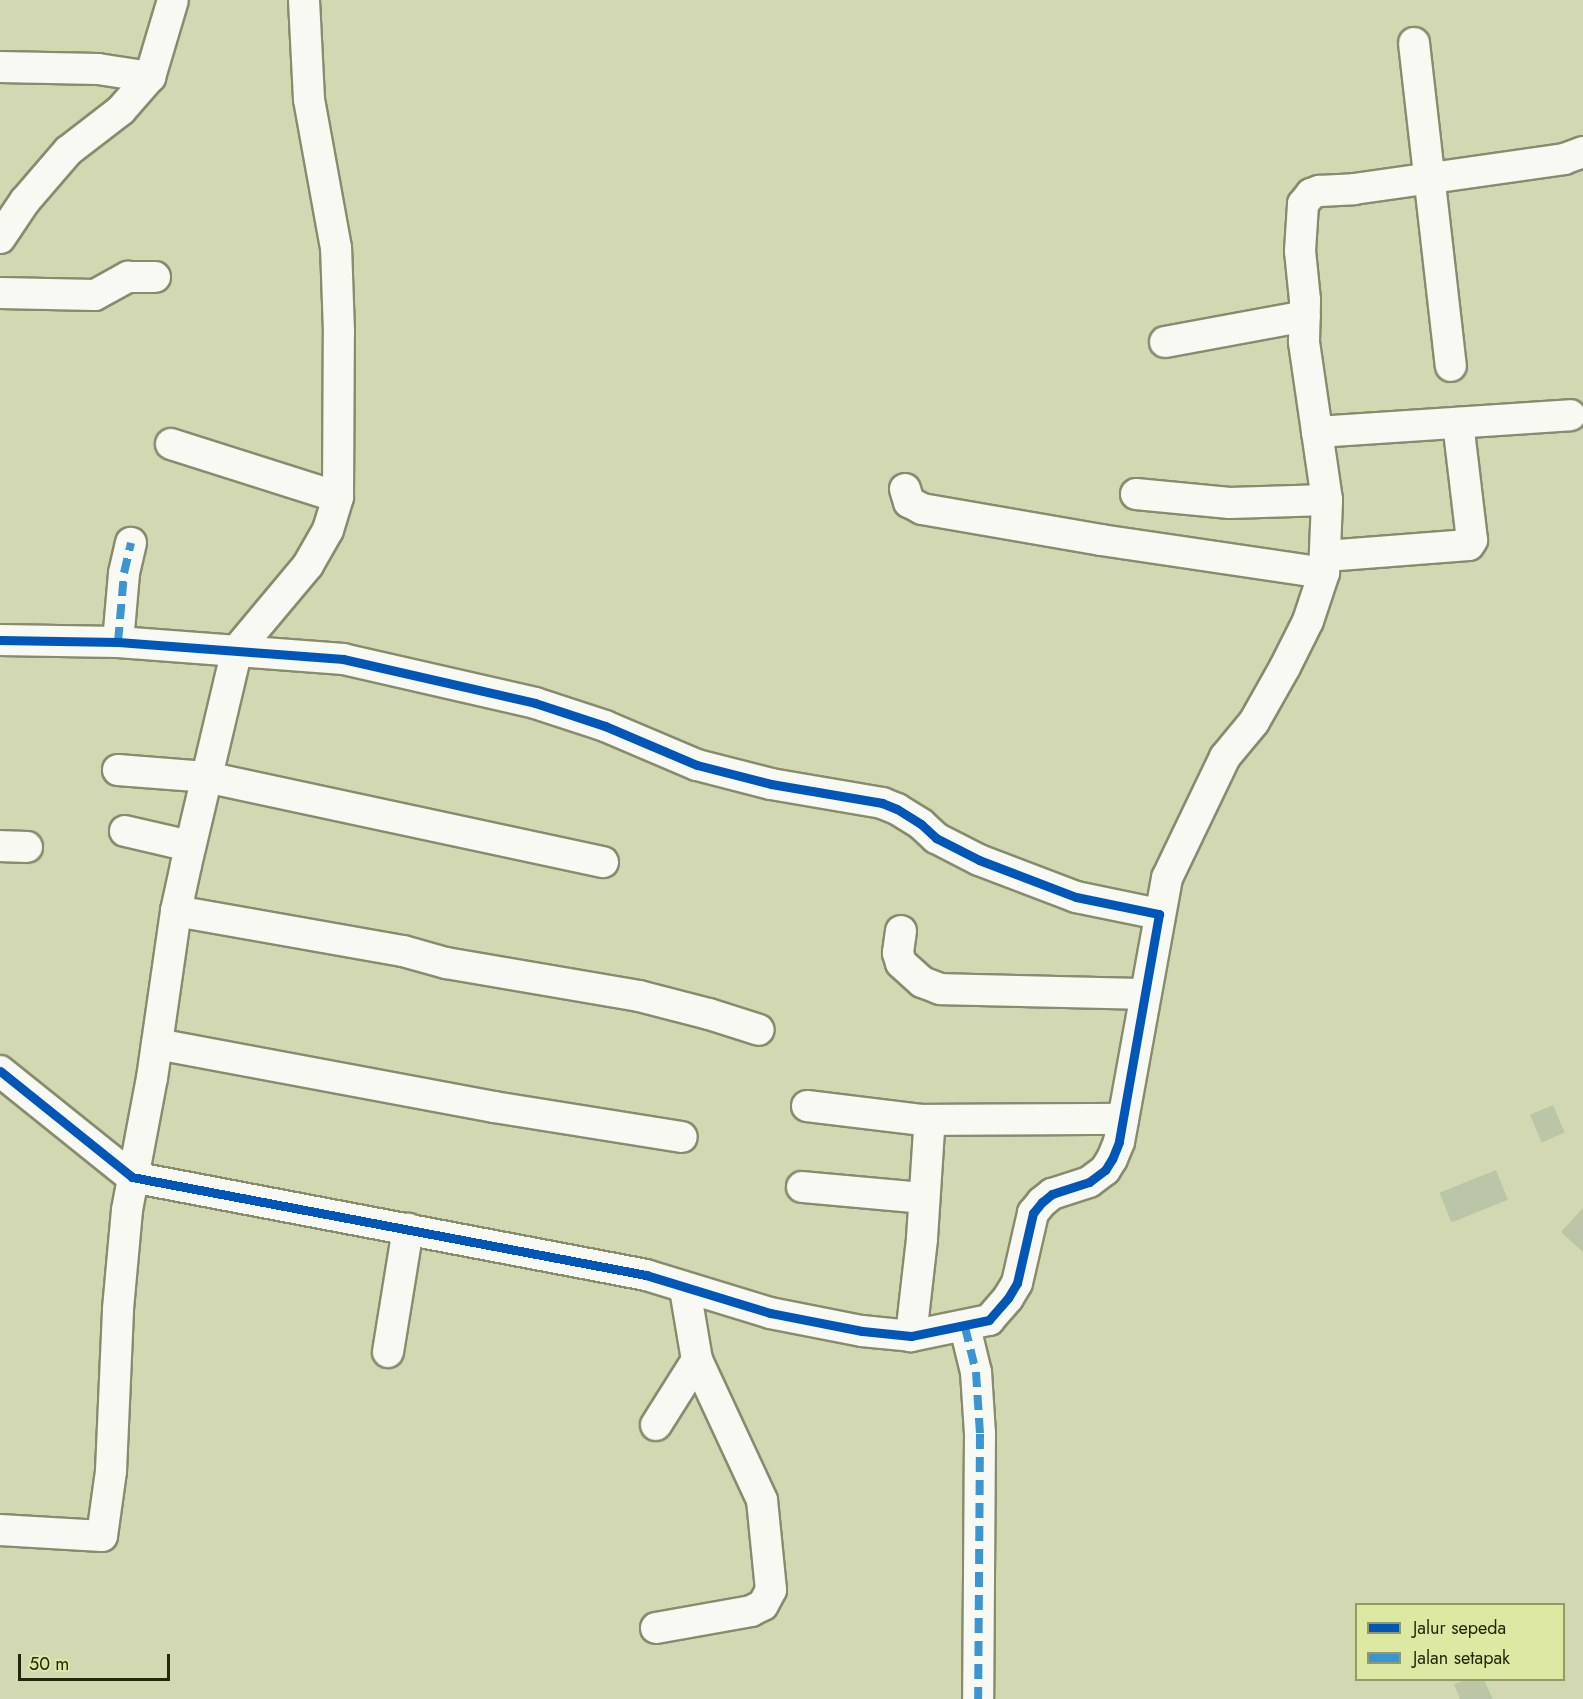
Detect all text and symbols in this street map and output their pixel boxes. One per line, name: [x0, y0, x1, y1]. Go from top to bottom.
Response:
legend: [1355, 1603, 1565, 1681]
text: Jalur sepeda: [1413, 1615, 1506, 1641]
scale bar: [21, 1642, 172, 1680]
text: Jalan setapak: [1413, 1645, 1510, 1671]
text: 50 m: [29, 1651, 69, 1677]

